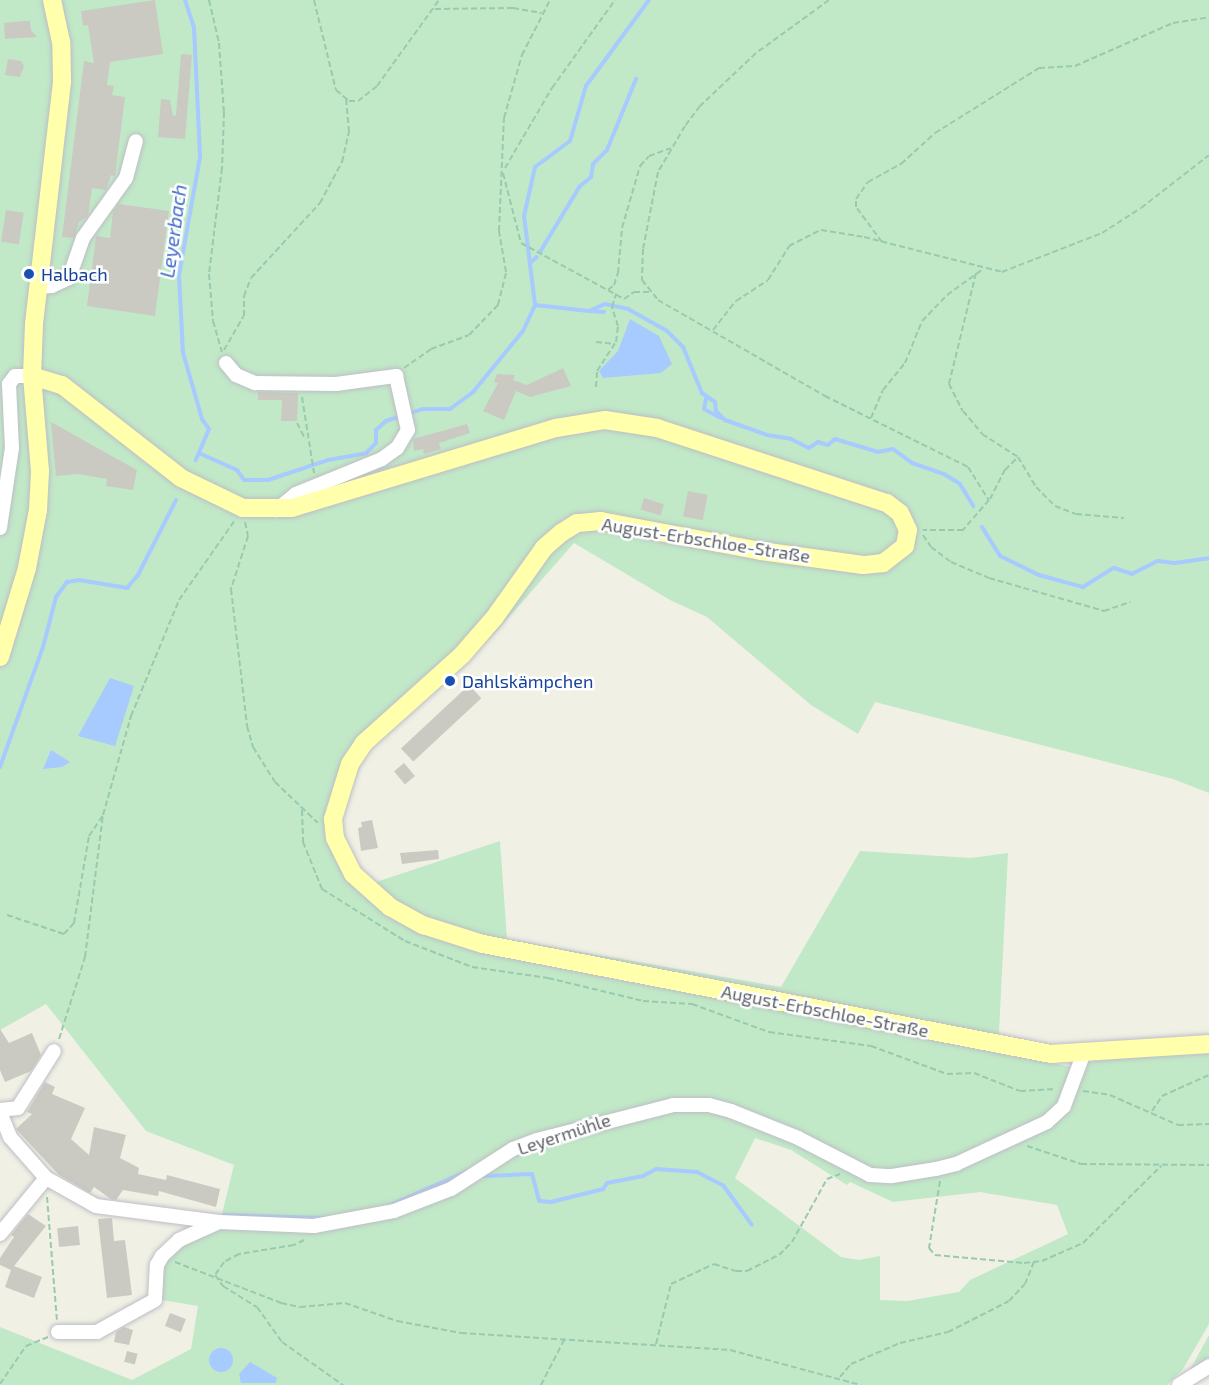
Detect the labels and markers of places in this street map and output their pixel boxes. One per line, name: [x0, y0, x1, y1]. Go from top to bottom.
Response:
place label: Halbach: [41, 263, 108, 285]
marker: Halbach: [22, 267, 36, 281]
place label: Dahlskämpchen: [462, 670, 593, 692]
marker: Dahlskämpchen: [443, 674, 457, 688]

